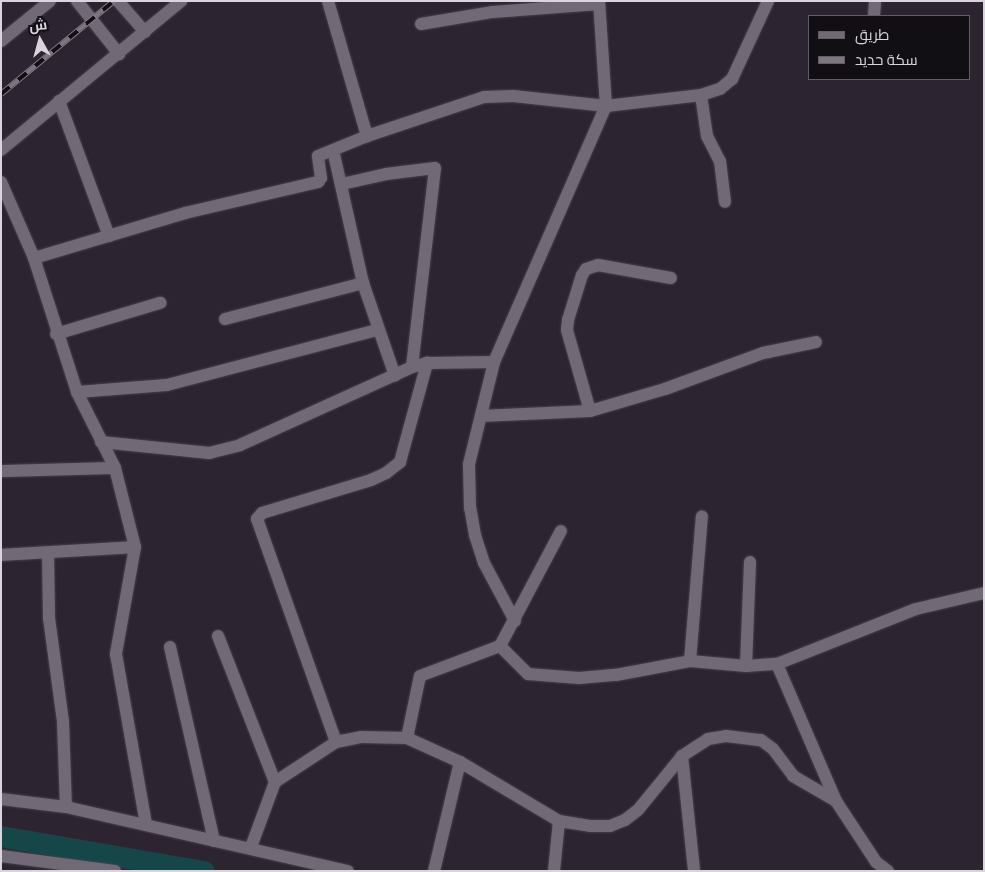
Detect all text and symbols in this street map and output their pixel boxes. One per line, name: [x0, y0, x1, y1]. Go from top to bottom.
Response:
north arrow: [15, 15, 65, 65]
text: ش: [28, 15, 48, 35]
legend: [808, 15, 970, 80]
text: طريق: [855, 24, 889, 45]
text: سكة حديد: [855, 49, 918, 70]

